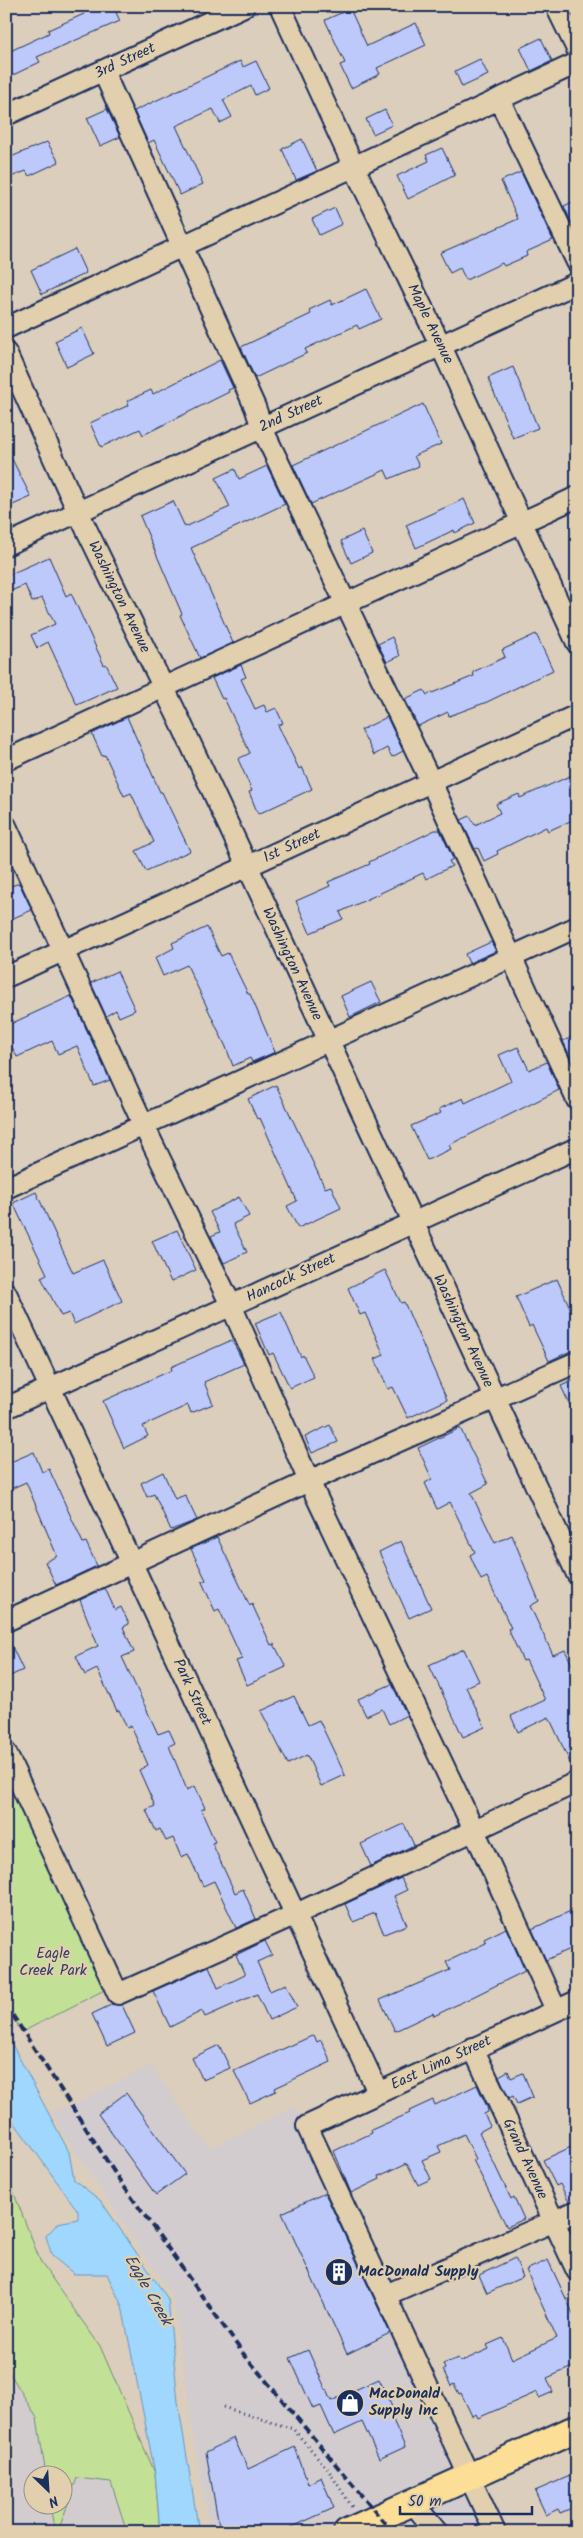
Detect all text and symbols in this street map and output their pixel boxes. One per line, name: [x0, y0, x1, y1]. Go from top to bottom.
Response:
street label: 3rd Street: [90, 36, 160, 86]
street label: Maple Avenue: [400, 280, 460, 368]
street label: 2nd Street: [255, 389, 327, 439]
street label: Washington Avenue: [81, 537, 157, 658]
street label: 1st Street: [259, 822, 325, 870]
street label: Washington Avenue: [255, 903, 329, 1025]
street label: Hancock Street: [242, 1247, 340, 1309]
street label: Washington Avenue: [426, 1270, 500, 1392]
street label: Park Street: [166, 1655, 218, 1730]
park label: Eagle Creek Park: [19, 1942, 88, 1983]
street label: East Lima Street: [387, 2029, 496, 2097]
street label: Grand Avenue: [496, 2115, 554, 2204]
water label: Eagle Creek: [117, 2250, 180, 2333]
building icon: MacDonald Supply: [324, 2257, 354, 2287]
place label: MacDonald Supply: [358, 2260, 479, 2284]
place label: MacDonald Supply Inc: [369, 2382, 441, 2423]
shop icon: MacDonald Supply Inc: [335, 2388, 365, 2418]
north arrow: [22, 2466, 72, 2516]
scale bar: [400, 2483, 533, 2515]
text: N: [44, 2489, 62, 2513]
text: 50 m: [408, 2490, 442, 2514]

